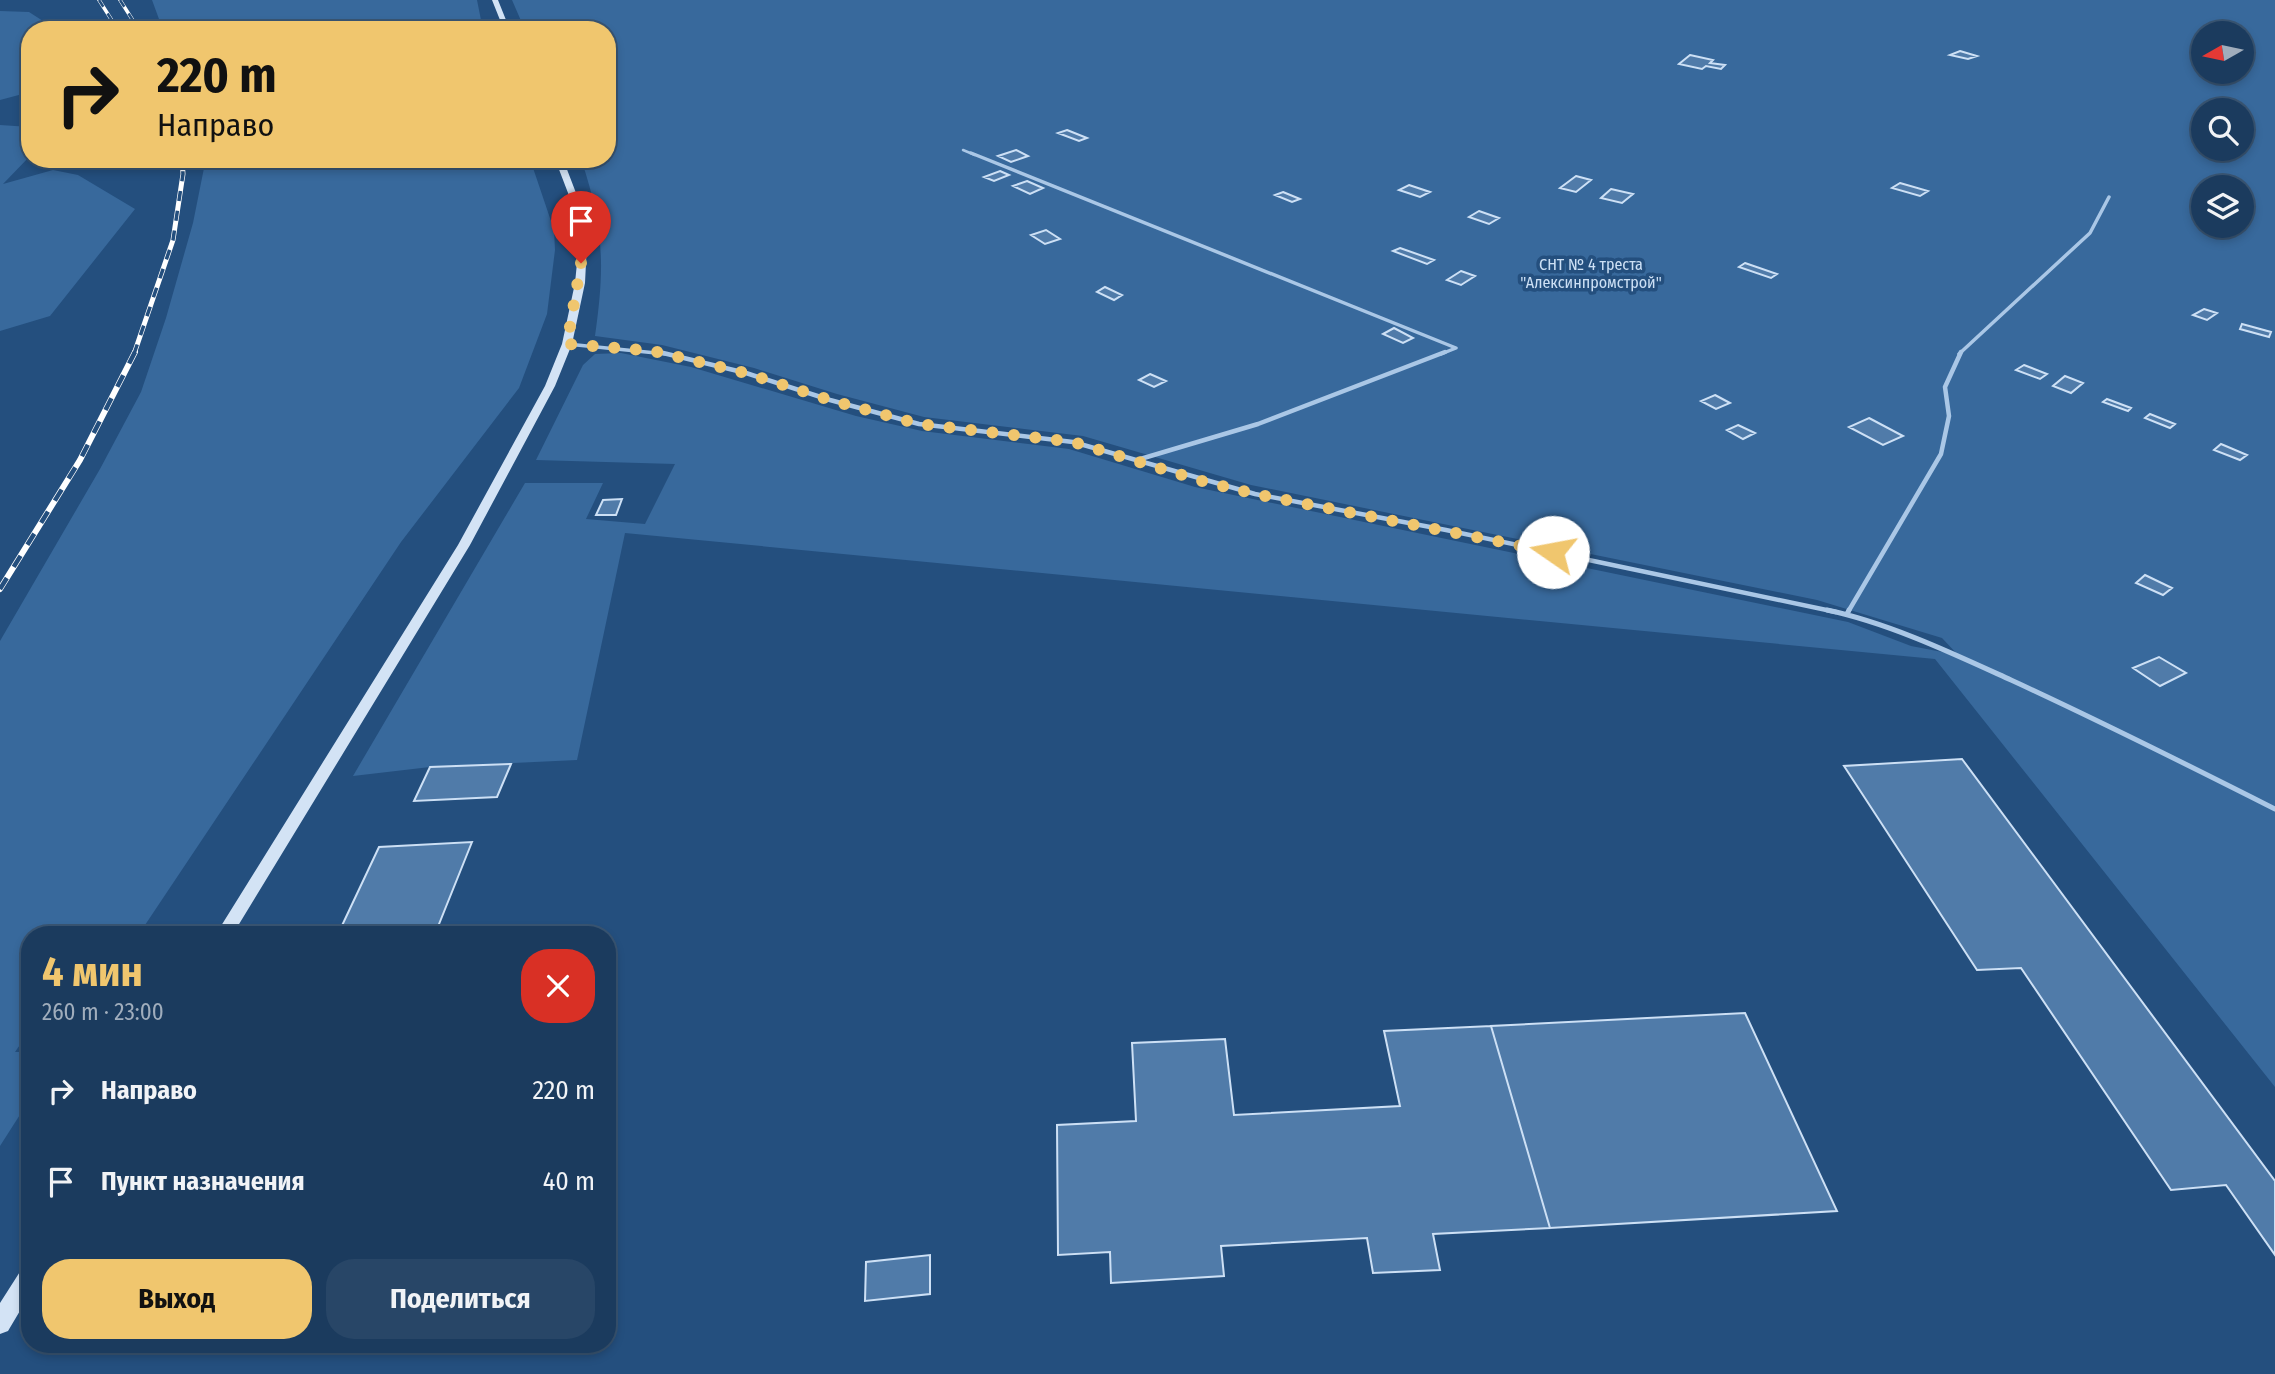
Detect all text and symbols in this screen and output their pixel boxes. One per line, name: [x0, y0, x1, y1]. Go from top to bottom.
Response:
north arrow: [2191, 21, 2254, 84]
map controls: [2191, 21, 2254, 238]
text: 220 m: [157, 46, 277, 105]
icon: right: [42, 49, 133, 140]
button: search: [2191, 98, 2254, 161]
text: Направо: [157, 106, 274, 144]
button: layers: [2191, 175, 2254, 238]
pin: [551, 191, 611, 263]
icon: arrive: [562, 202, 600, 240]
park label: СНТ № 4 треста "Алексинпромстрой": [1520, 255, 1662, 292]
position arrow: [1516, 515, 1590, 589]
text: 4 мин: [42, 947, 143, 997]
button: close: [521, 949, 595, 1023]
text: 260 m · 23:00: [42, 998, 164, 1026]
icon: right: [42, 1072, 80, 1110]
text: Направо: [101, 1075, 197, 1106]
text: 220 m: [532, 1075, 595, 1106]
icon: arrive: [42, 1163, 80, 1201]
text: Пункт назначения: [101, 1166, 305, 1197]
text: 40 m: [543, 1166, 595, 1197]
button: Выход: [42, 1259, 312, 1339]
button: Поделиться: [326, 1259, 595, 1339]

